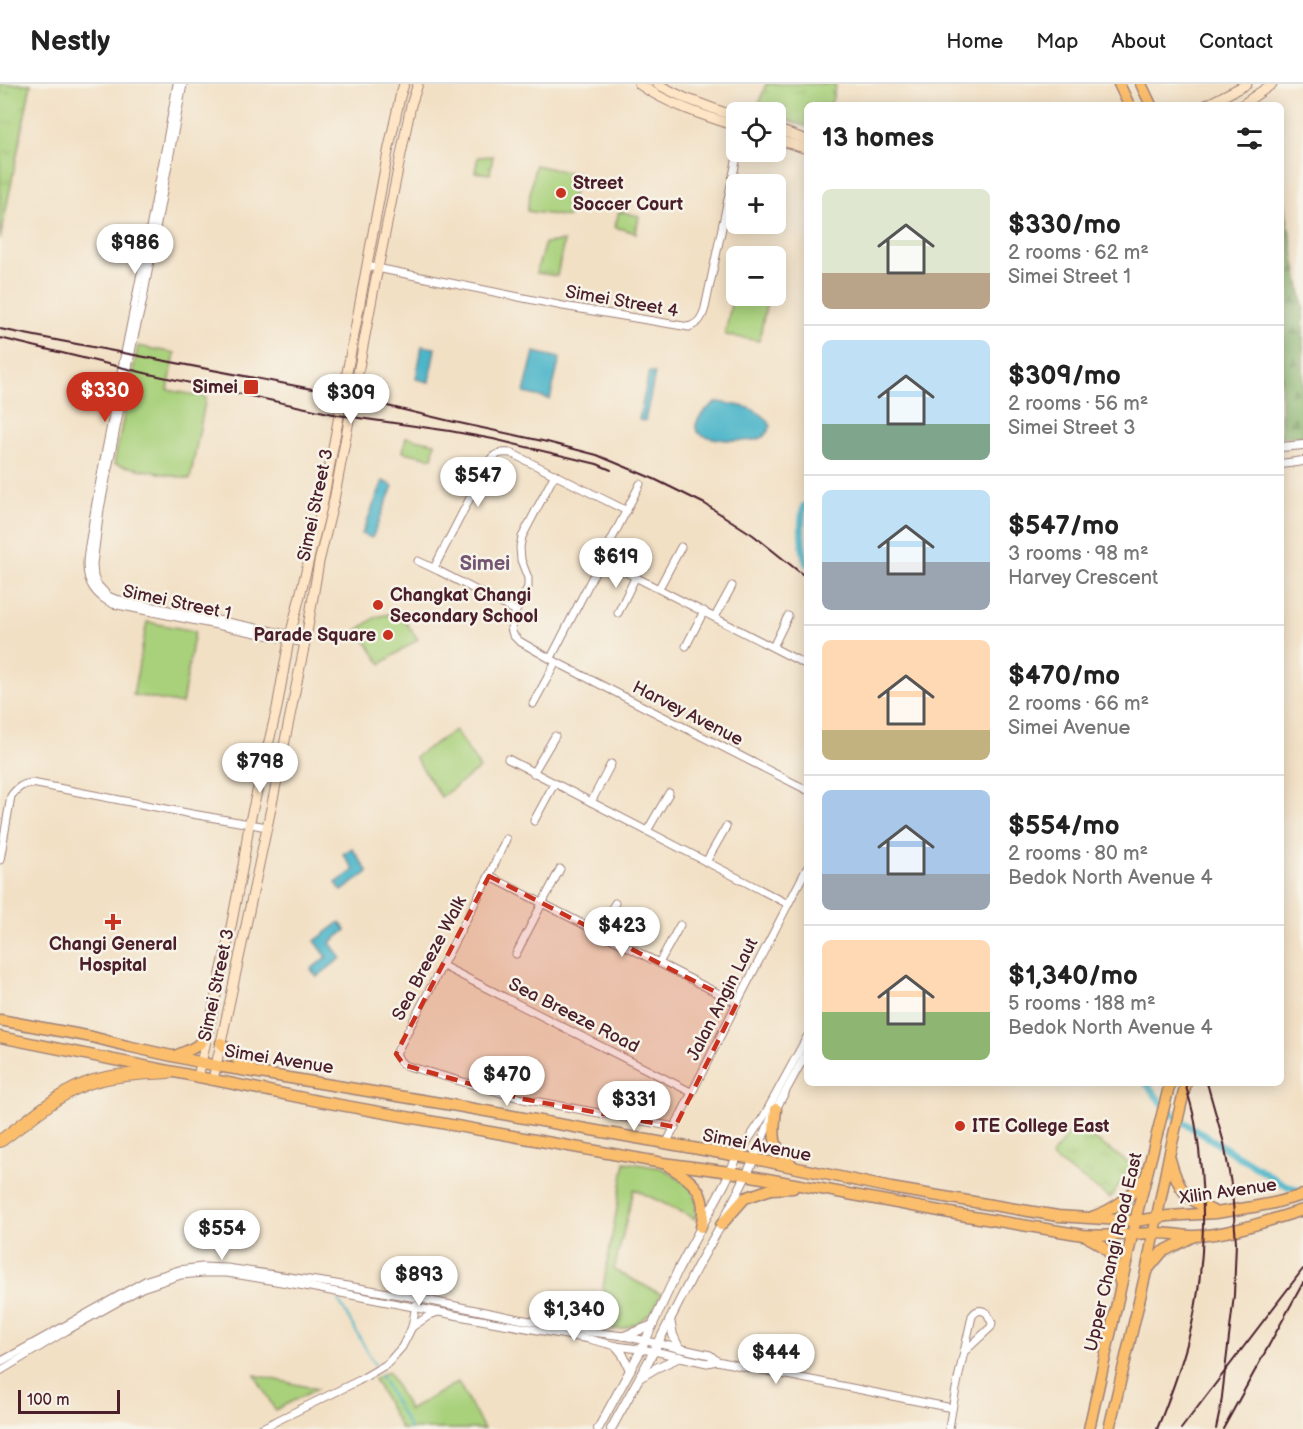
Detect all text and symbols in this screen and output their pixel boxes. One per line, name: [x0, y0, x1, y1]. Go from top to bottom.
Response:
text: Nestly: [30, 25, 110, 58]
text: Home: [946, 29, 1003, 54]
text: Map: [1036, 29, 1078, 54]
text: About: [1111, 29, 1166, 54]
text: Contact: [1199, 29, 1273, 54]
map controls: [726, 102, 786, 306]
button: locate: [726, 102, 786, 162]
icon: filters: [1233, 122, 1266, 155]
text: 13 homes: [822, 123, 934, 154]
place label: Street Soccer Court: [573, 173, 683, 215]
button: +: [726, 174, 786, 234]
marker: Street Soccer Court: [554, 186, 568, 200]
text: $330/mo: [1008, 210, 1121, 241]
icon: home: [870, 213, 942, 285]
pin: $986: [99, 224, 171, 275]
text: $986: [110, 231, 160, 255]
text: 2 rooms · 62 m²: [1008, 241, 1149, 265]
button: −: [726, 246, 786, 306]
text: Simei Street 1: [1008, 265, 1131, 289]
street label: Simei Street 4: [564, 281, 680, 322]
text: $309/mo: [1008, 361, 1121, 392]
icon: home: [870, 364, 942, 436]
pin: $330: [69, 372, 141, 423]
pin: $309: [315, 374, 387, 425]
place label: Simei: [193, 377, 238, 398]
marker: Simei: [242, 378, 260, 396]
text: $330: [81, 379, 130, 403]
text: $309: [326, 381, 376, 405]
text: 2 rooms · 56 m²: [1008, 392, 1148, 416]
text: Simei Street 3: [1008, 416, 1135, 440]
street label: Simei Street 3: [293, 447, 338, 563]
pin: $547: [442, 457, 514, 508]
text: $547: [454, 464, 502, 488]
text: $547/mo: [1008, 511, 1119, 542]
icon: home: [870, 514, 942, 586]
pin: $619: [580, 538, 652, 589]
text: 3 rooms · 98 m²: [1008, 542, 1149, 566]
text: $619: [593, 545, 639, 569]
district label: Simei: [460, 552, 510, 576]
text: Harvey Crescent: [1008, 566, 1158, 590]
street label: Simei Street 1: [121, 581, 233, 624]
place label: Changkat Changi Secondary School: [390, 585, 538, 627]
marker: Changkat Changi Secondary School: [371, 598, 385, 612]
place label: Parade Square: [254, 625, 376, 646]
marker: Parade Square: [381, 628, 395, 642]
text: $470/mo: [1008, 661, 1120, 692]
icon: home: [870, 664, 942, 736]
street label: Harvey Avenue: [629, 677, 747, 750]
text: 2 rooms · 66 m²: [1008, 692, 1149, 716]
text: Simei Avenue: [1008, 716, 1130, 740]
pin: $798: [224, 743, 296, 794]
text: $798: [236, 750, 284, 774]
text: $554/mo: [1008, 811, 1120, 842]
icon: home: [870, 814, 942, 886]
text: 2 rooms · 80 m²: [1008, 842, 1148, 866]
text: Bedok North Avenue 4: [1008, 866, 1213, 890]
street label: Sea Breeze Walk: [388, 892, 471, 1024]
pin: $423: [586, 907, 658, 958]
marker: Changi General Hospital: [104, 913, 122, 931]
text: $423: [598, 914, 646, 938]
street label: Simei Street 3: [194, 927, 239, 1043]
place label: Changi General Hospital: [49, 934, 177, 976]
street label: Jalan Angin Laut: [683, 934, 763, 1064]
text: $1,340/mo: [1008, 961, 1138, 992]
icon: home: [870, 964, 942, 1036]
street label: Sea Breeze Road: [505, 973, 643, 1057]
text: 5 rooms · 188 m²: [1008, 992, 1156, 1016]
text: Bedok North Avenue 4: [1008, 1016, 1213, 1040]
street label: Simei Avenue: [223, 1041, 335, 1079]
pin: $470: [471, 1056, 543, 1107]
text: $470: [483, 1063, 531, 1087]
pin: $331: [598, 1081, 670, 1132]
text: $331: [612, 1088, 656, 1112]
place label: ITE College East: [972, 1116, 1109, 1137]
marker: ITE College East: [953, 1119, 967, 1133]
street label: Simei Avenue: [701, 1125, 813, 1166]
street label: Upper Changi Road East: [1080, 1150, 1147, 1354]
street label: Xilin Avenue: [1177, 1174, 1278, 1209]
pin: $554: [186, 1210, 258, 1261]
text: $554: [198, 1217, 246, 1241]
pin: $893: [383, 1256, 455, 1307]
text: $893: [395, 1263, 443, 1287]
pin: $1,340: [525, 1291, 623, 1342]
text: $1,340: [543, 1298, 605, 1322]
pin: $444: [740, 1334, 812, 1385]
text: $444: [752, 1341, 800, 1365]
scale bar: [18, 1387, 120, 1414]
text: 100 m: [27, 1391, 70, 1410]

